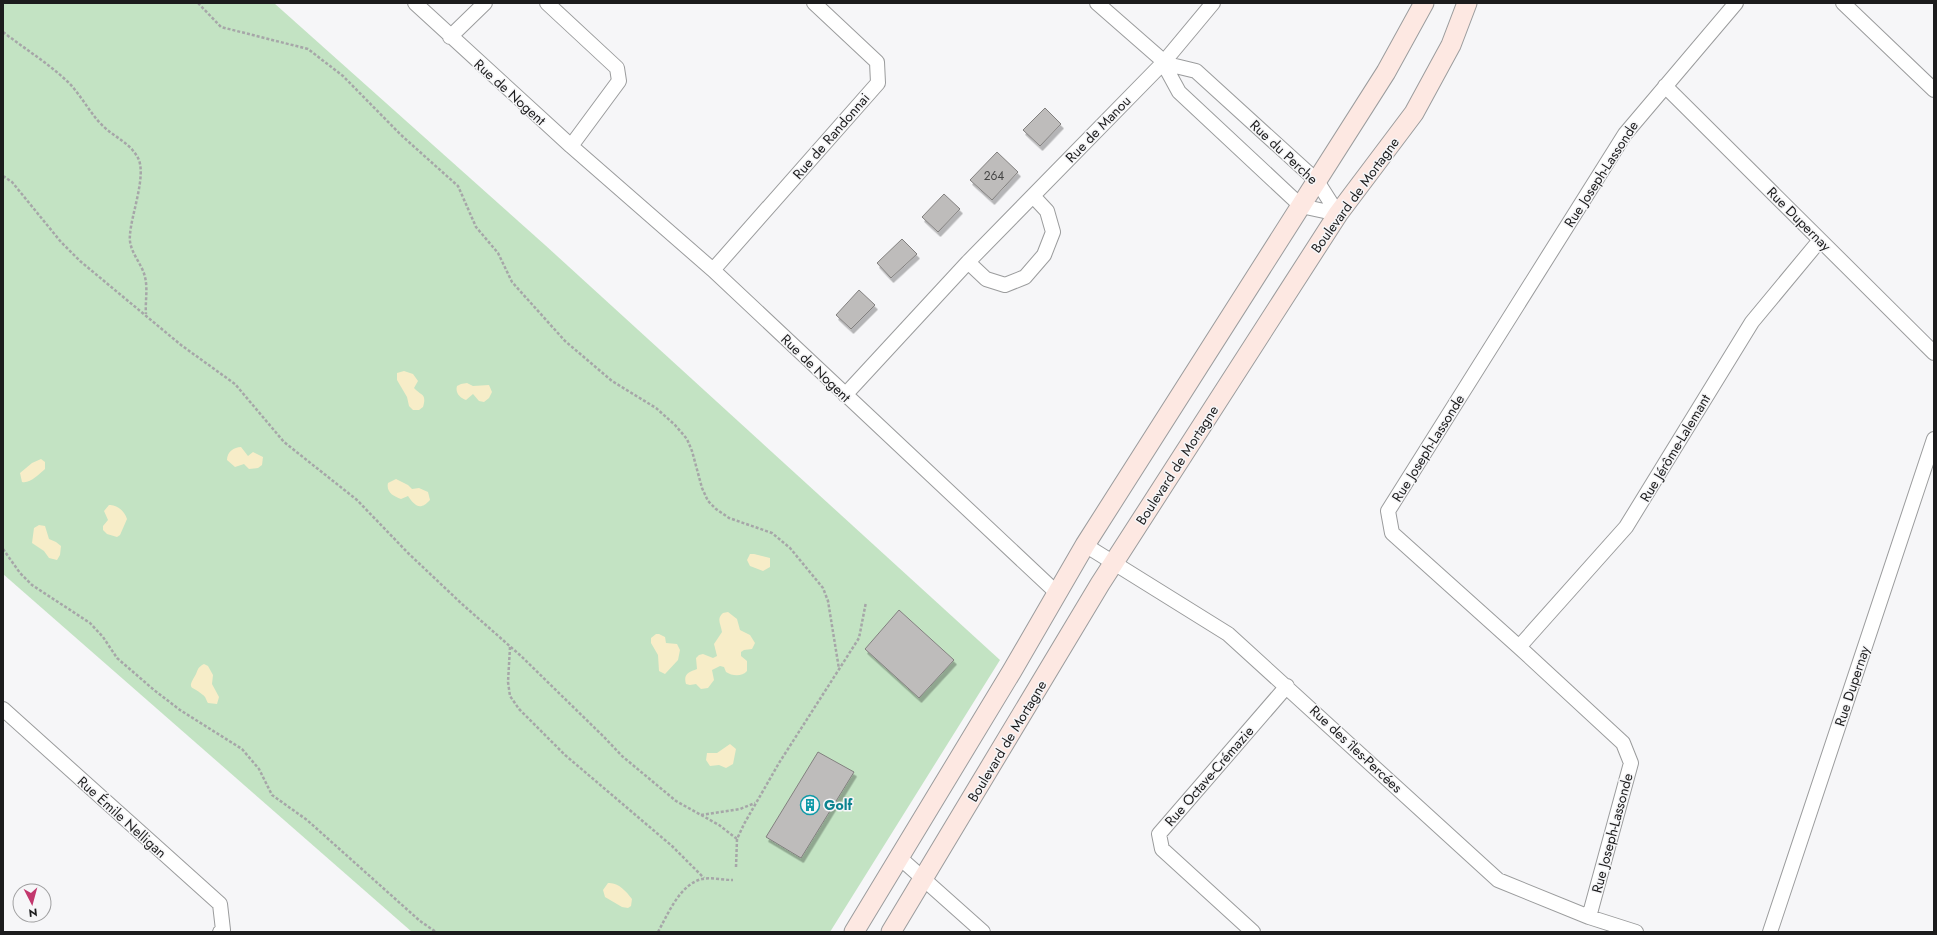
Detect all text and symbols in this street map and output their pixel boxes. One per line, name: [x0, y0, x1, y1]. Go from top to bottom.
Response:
street label: Rue de Nogent: [470, 54, 551, 130]
street label: Rue de Randonnai: [788, 88, 874, 184]
street label: Rue de Manou: [1061, 91, 1135, 167]
street label: Rue du Perche: [1246, 115, 1322, 189]
street label: Rue Joseph-Lassonde: [1559, 117, 1643, 231]
street label: Boulevard de Mortagne: [1306, 133, 1404, 257]
house number: 264: [984, 167, 1004, 185]
street label: Rue Dupernay: [1762, 182, 1836, 256]
street label: Rue de Nogent: [777, 329, 856, 407]
street label: Rue Joseph-Lassonde: [1387, 390, 1469, 506]
street label: Rue Jérôme-Lalemant: [1635, 390, 1715, 506]
street label: Boulevard de Mortagne: [1131, 401, 1223, 529]
street label: Rue Dupernay: [1830, 642, 1875, 729]
street label: Boulevard de Mortagne: [963, 676, 1051, 806]
street label: Rue des îles-Percées: [1305, 701, 1407, 798]
street label: Rue Octave-Crémazie: [1160, 722, 1258, 830]
street label: Rue Joseph-Lassonde: [1586, 771, 1638, 895]
street label: Rue Émile Nelligan: [73, 772, 171, 862]
building icon: Golf: [799, 794, 821, 816]
place label: Golf: [824, 795, 853, 815]
north arrow: [12, 883, 52, 923]
text: N: [28, 905, 38, 921]

